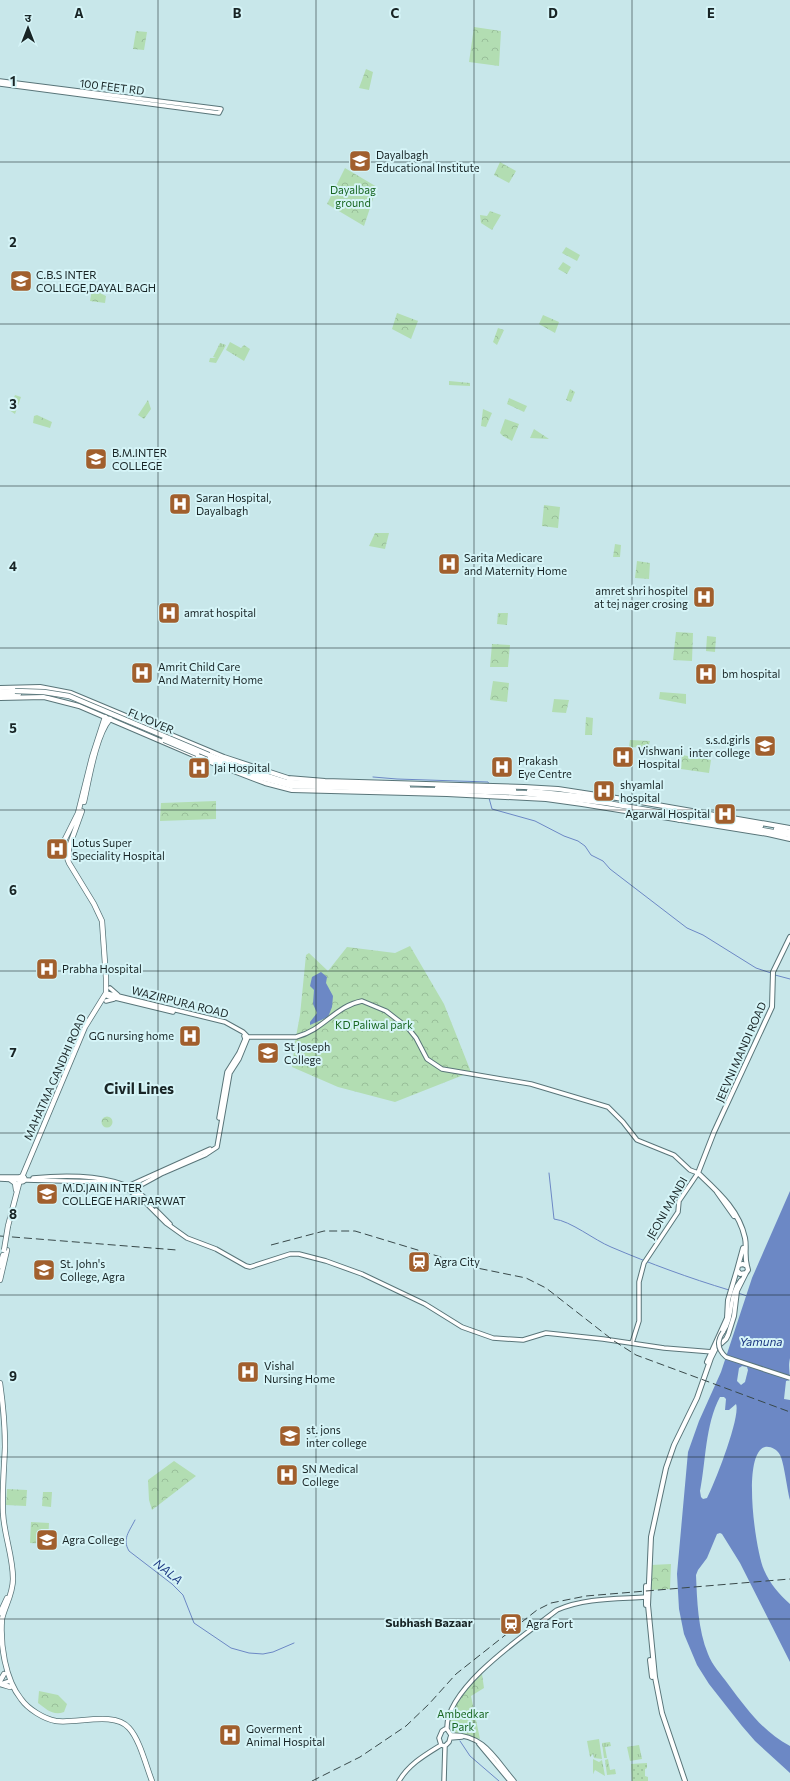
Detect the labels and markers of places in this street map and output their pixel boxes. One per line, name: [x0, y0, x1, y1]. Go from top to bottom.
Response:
school or university icon: Dayalbagh Educational Institute: [347, 148, 373, 174]
place label: Dayalbagh Educational Institute: [376, 148, 480, 174]
school or university icon: C.B.S INTER COLLEGE,DAYAL BAGH: [8, 268, 34, 294]
place label: C.B.S INTER COLLEGE,DAYAL BAGH: [36, 268, 156, 294]
school or university icon: B.M.INTER COLLEGE: [83, 446, 109, 472]
place label: B.M.INTER COLLEGE: [112, 446, 168, 472]
hospital icon: Saran Hospital, Dayalbagh: [167, 491, 193, 517]
place label: Saran Hospital, Dayalbagh: [196, 491, 271, 517]
hospital icon: Sarita Medicare and Maternity Home: [436, 551, 462, 577]
place label: Sarita Medicare and Maternity Home: [464, 551, 567, 577]
place label: amret shri hospitel at tej nager crosing: [594, 584, 688, 610]
hospital icon: amret shri hospitel at tej nager crosing: [691, 584, 717, 610]
hospital icon: amrat hospital: [156, 600, 182, 626]
place label: amrat hospital: [184, 606, 256, 619]
hospital icon: Amrit Child Care And Maternity Home: [129, 660, 155, 686]
place label: Amrit Child Care And Maternity Home: [158, 660, 263, 686]
hospital icon: bm hospital: [693, 661, 719, 687]
place label: bm hospital: [722, 667, 780, 680]
place label: s.s.d.girls inter college: [689, 733, 750, 759]
school or university icon: s.s.d.girls inter college: [752, 733, 778, 759]
hospital icon: Vishwani Hospital: [610, 744, 636, 770]
place label: Vishwani Hospital: [638, 744, 683, 770]
hospital icon: Prakash Eye Centre: [489, 754, 515, 780]
place label: Prakash Eye Centre: [518, 754, 572, 780]
hospital icon: Jai Hospital: [186, 755, 212, 781]
place label: Jai Hospital: [214, 761, 270, 775]
hospital icon: shyamlal hospital: [591, 778, 617, 804]
place label: shyamlal hospital: [620, 778, 663, 804]
hospital icon: Agarwal Hospital: [712, 801, 738, 827]
place label: Agarwal Hospital: [625, 807, 710, 820]
hospital icon: Lotus Super Speciality Hospital: [44, 836, 70, 862]
place label: Lotus Super Speciality Hospital: [72, 836, 165, 862]
hospital icon: Prabha Hospital: [34, 956, 60, 982]
place label: Prabha Hospital: [62, 962, 142, 975]
hospital icon: GG nursing home: [177, 1023, 203, 1049]
place label: GG nursing home: [89, 1029, 174, 1042]
school or university icon: St Joseph College: [255, 1040, 281, 1066]
place label: St Joseph College: [284, 1040, 330, 1066]
school or university icon: M.D.JAIN INTER COLLEGE HARIPARWAT: [34, 1181, 60, 1207]
place label: M.D.JAIN INTER COLLEGE HARIPARWAT: [62, 1181, 186, 1207]
station icon: Agra City: [406, 1249, 432, 1275]
place label: Agra City: [434, 1255, 480, 1268]
school or university icon: St. John's College, Agra: [31, 1257, 57, 1283]
place label: St. John's College, Agra: [60, 1257, 125, 1283]
hospital icon: Vishal Nursing Home: [235, 1359, 261, 1385]
place label: Vishal Nursing Home: [264, 1359, 335, 1385]
school or university icon: st. jons inter college: [277, 1423, 303, 1449]
place label: st. jons inter college: [306, 1423, 367, 1449]
hospital icon: SN Medical College: [274, 1462, 300, 1488]
place label: SN Medical College: [302, 1462, 358, 1488]
school or university icon: Agra College: [34, 1527, 60, 1553]
place label: Agra College: [62, 1533, 125, 1546]
station icon: Agra Fort: [498, 1611, 524, 1637]
place label: Agra Fort: [526, 1617, 573, 1630]
hospital icon: Goverment Animal Hospital: [217, 1722, 243, 1748]
place label: Goverment Animal Hospital: [246, 1722, 325, 1748]

